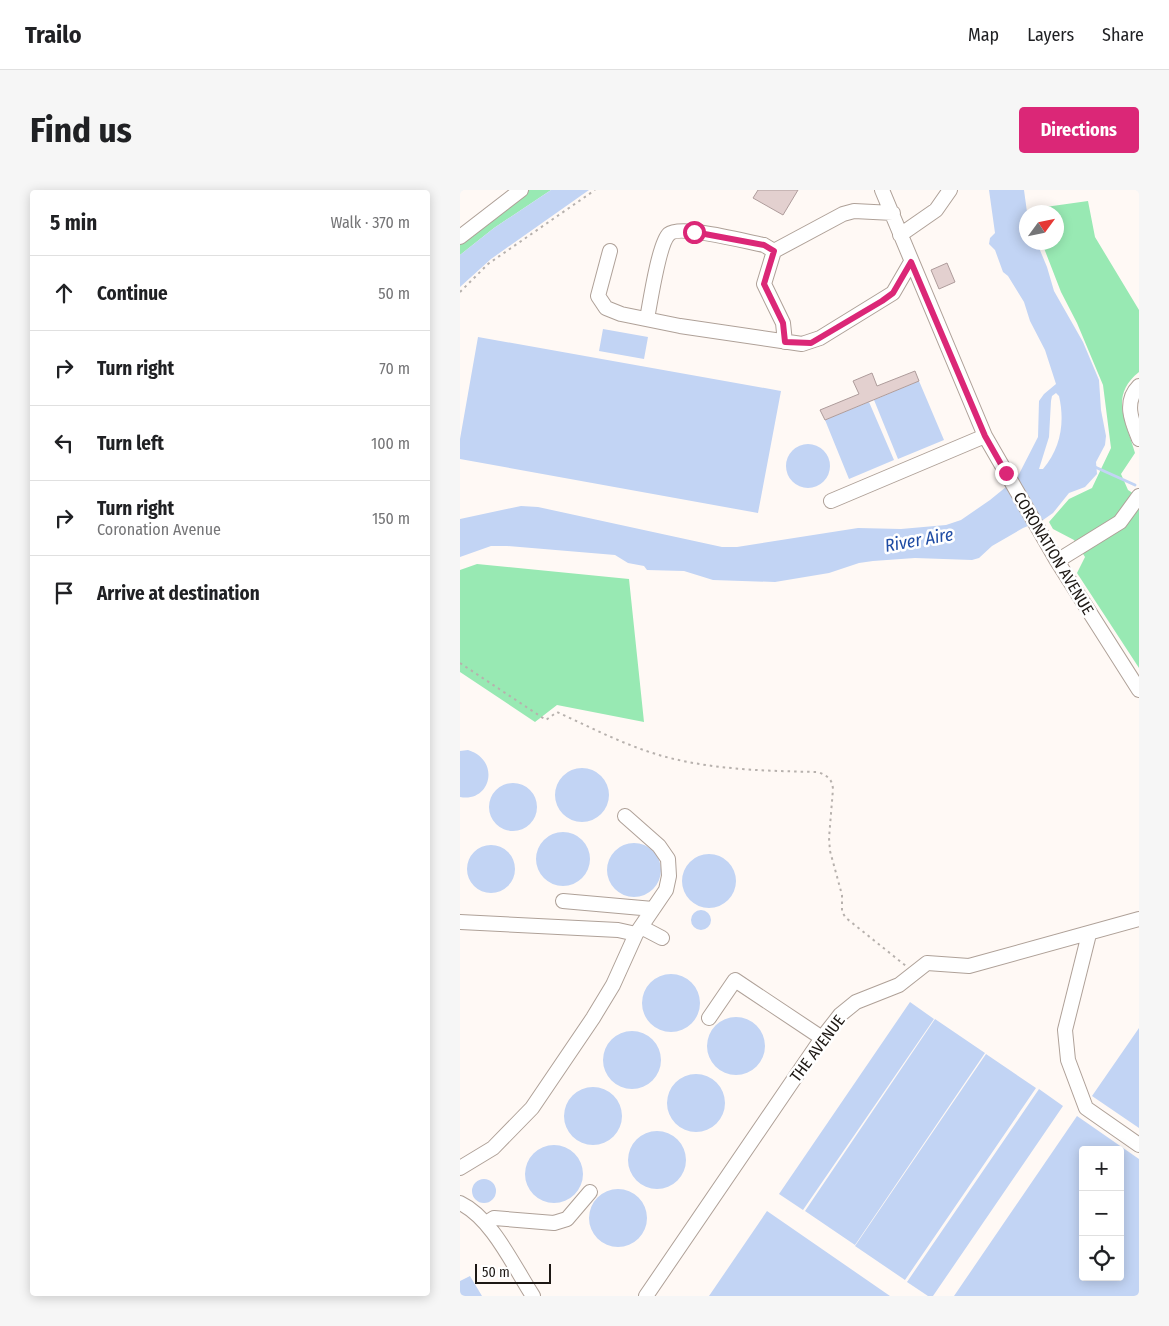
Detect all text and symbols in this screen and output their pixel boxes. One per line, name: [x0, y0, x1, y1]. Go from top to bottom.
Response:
text: Trailo: [25, 21, 82, 49]
text: Map: [968, 24, 999, 46]
text: Layers: [1027, 24, 1074, 46]
text: Share: [1102, 24, 1144, 46]
button: Directions: [1019, 107, 1139, 153]
text: Find us: [30, 109, 132, 151]
north arrow: [1019, 205, 1064, 250]
text: 5 min: [50, 210, 97, 236]
text: Walk · 370 m: [330, 213, 410, 232]
route start: [683, 221, 706, 244]
icon: ahead: [50, 279, 78, 307]
text: Continue: [97, 282, 168, 305]
text: 50 m: [378, 284, 410, 303]
icon: right: [50, 354, 78, 382]
text: Turn right: [97, 357, 174, 380]
text: 70 m: [379, 359, 410, 378]
icon: left: [50, 429, 78, 457]
text: Turn left: [97, 432, 164, 455]
text: 100 m: [371, 434, 410, 453]
route end: [995, 462, 1018, 485]
street label: CORONATION AVENUE: [1010, 489, 1098, 618]
text: Turn right: [97, 497, 174, 520]
icon: right: [50, 504, 78, 532]
text: 150 m: [372, 509, 410, 528]
text: Coronation Avenue: [97, 520, 221, 539]
water label: River Aire: [883, 523, 955, 557]
icon: arrive: [50, 579, 78, 607]
text: Arrive at destination: [97, 582, 260, 605]
street label: THE AVENUE: [786, 1011, 849, 1086]
map controls: [1079, 1146, 1124, 1281]
button: +: [1079, 1146, 1124, 1191]
button: −: [1079, 1191, 1124, 1236]
button: locate: [1079, 1236, 1124, 1281]
scale bar: [475, 1261, 551, 1284]
text: 50 m: [482, 1264, 510, 1281]

